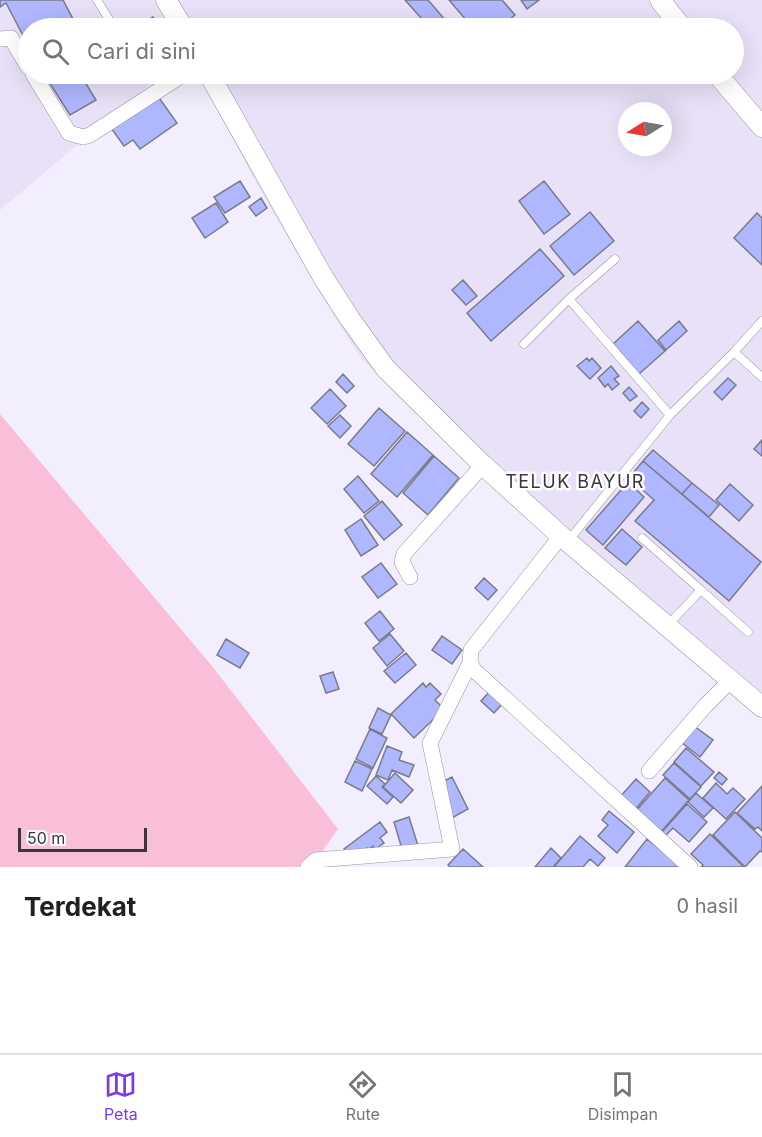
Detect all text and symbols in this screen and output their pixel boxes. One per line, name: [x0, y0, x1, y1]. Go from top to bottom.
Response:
search box: [18, 18, 744, 84]
icon: search: [39, 35, 72, 68]
text: Cari di sini: [87, 38, 196, 64]
north arrow: [618, 102, 672, 156]
district label: TELUK BAYUR: [505, 471, 645, 492]
scale bar: [18, 825, 147, 852]
text: 50 m: [27, 828, 65, 848]
text: Terdekat: [24, 891, 136, 922]
text: 0 hasil: [676, 894, 738, 918]
tab: Peta: [104, 1068, 138, 1124]
tab: Rute: [346, 1068, 380, 1124]
tab: Disimpan: [588, 1068, 658, 1124]

